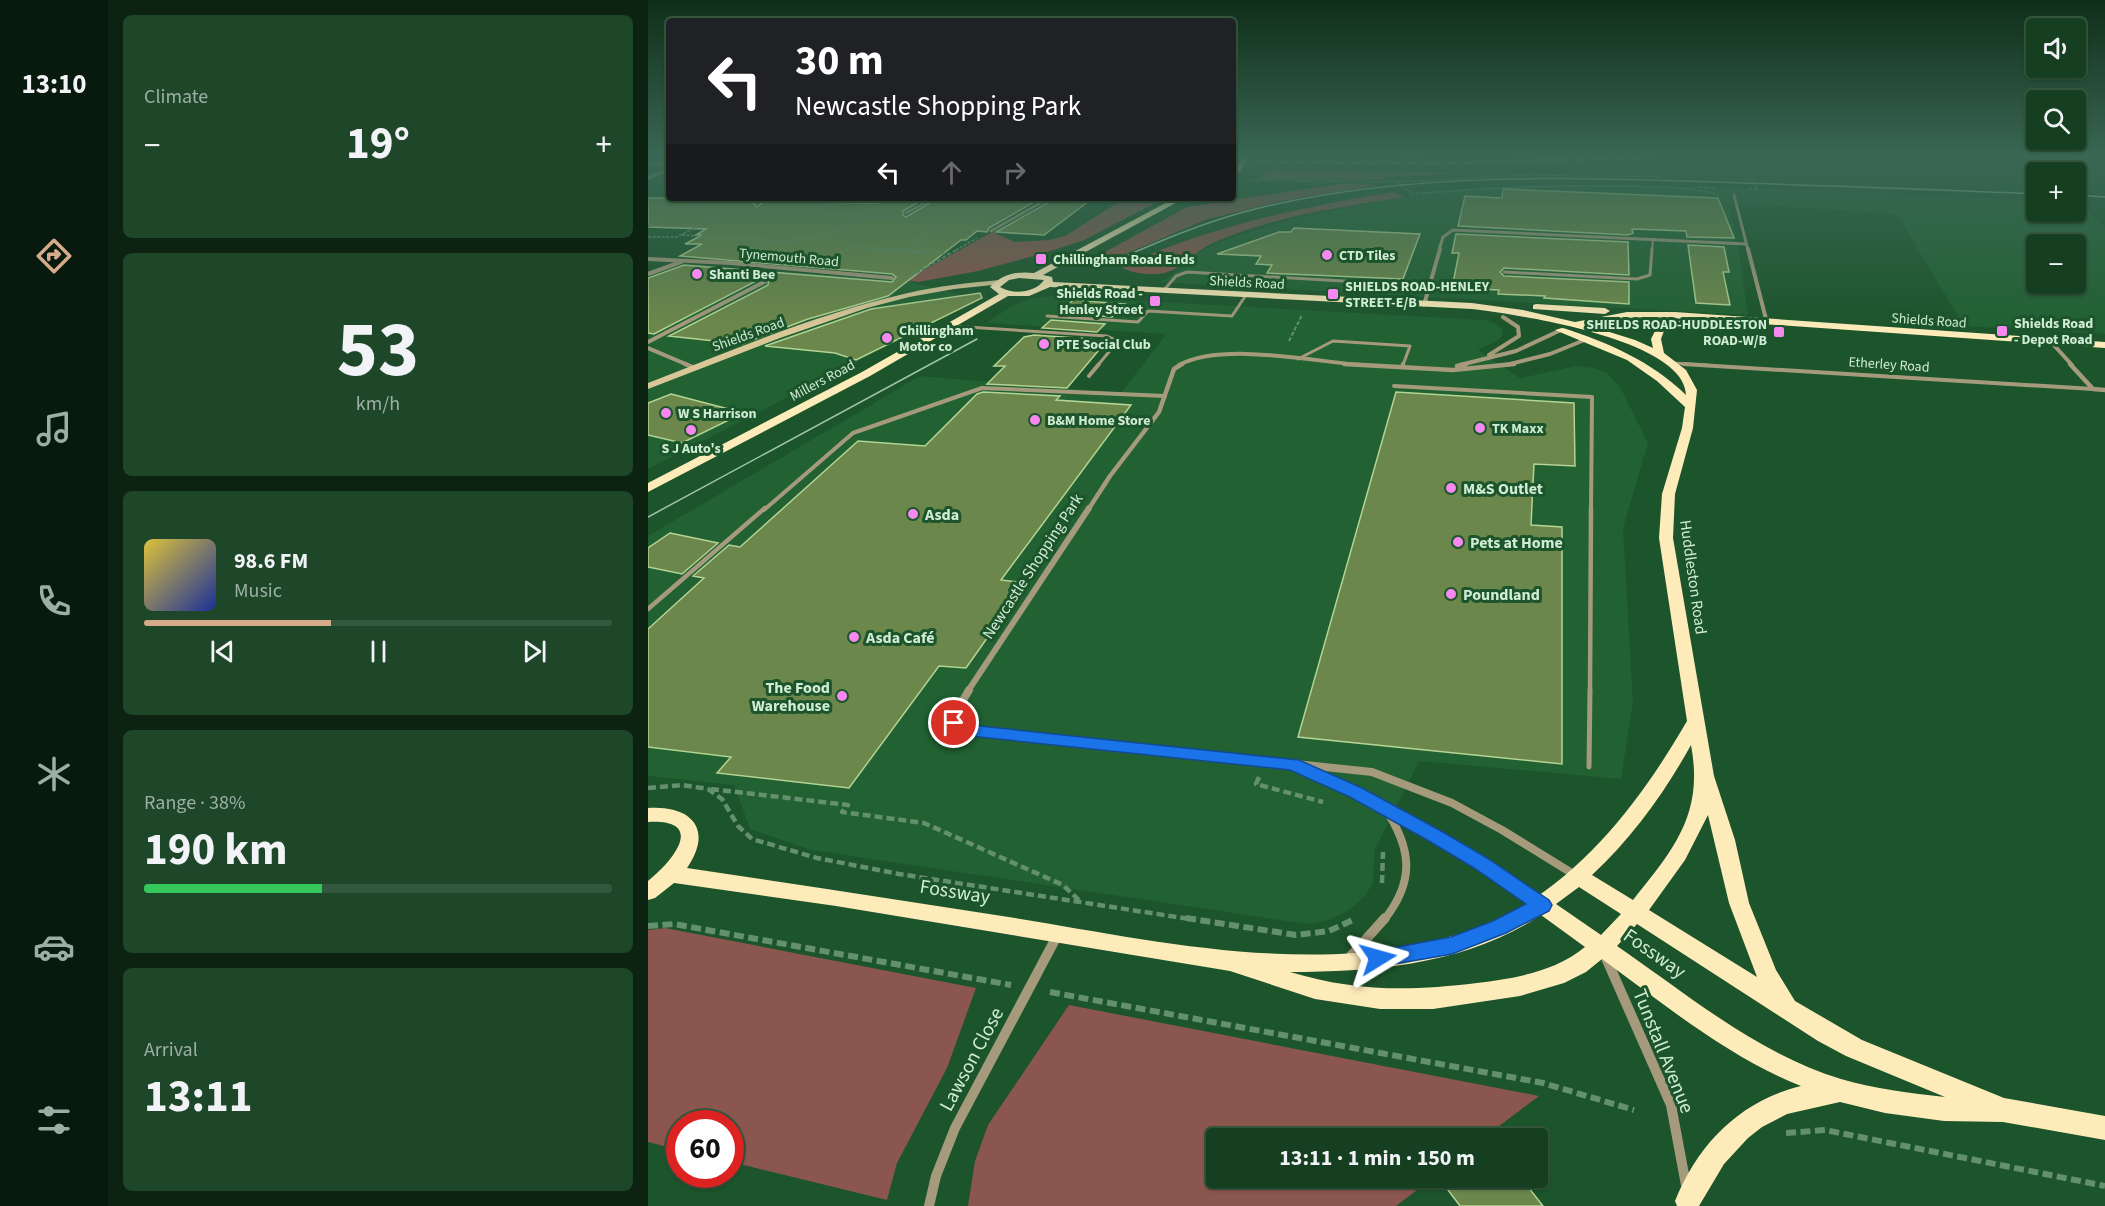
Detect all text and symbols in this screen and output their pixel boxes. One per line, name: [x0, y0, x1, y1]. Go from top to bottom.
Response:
map controls: [2026, 18, 2086, 294]
button: sound: [2026, 18, 2086, 78]
text: 30 m: [795, 31, 884, 91]
icon: left: [696, 42, 774, 120]
text: 13:10: [21, 65, 87, 104]
text: Climate: [144, 83, 208, 111]
text: Newcastle Shopping Park: [795, 87, 1081, 126]
button: search: [2026, 90, 2086, 150]
text: 19°: [346, 112, 410, 176]
text: −: [144, 122, 160, 169]
text: +: [596, 122, 612, 169]
icon: left: [872, 156, 905, 189]
icon: ahead: [935, 156, 968, 189]
icon: right: [998, 156, 1031, 189]
button: +: [2026, 162, 2086, 222]
button: −: [2026, 234, 2086, 294]
icon: directions: [33, 235, 75, 277]
street label: Tynemouth Road: [738, 244, 840, 272]
place label: CTD Tiles: [1339, 246, 1396, 266]
marker: CTD Tiles: [1320, 248, 1334, 262]
place label: Chillingham Road Ends: [1053, 250, 1195, 270]
marker: Chillingham Road Ends: [1034, 252, 1048, 266]
place label: Shanti Bee: [709, 265, 775, 285]
marker: Shanti Bee: [690, 267, 704, 281]
street label: Shields Road: [1209, 271, 1285, 295]
place label: SHIELDS ROAD-HENLEY STREET-E/B: [1345, 277, 1490, 313]
place label: Shields Road - Henley Street: [1056, 284, 1144, 320]
marker: SHIELDS ROAD-HENLEY STREET-E/B: [1326, 287, 1340, 301]
marker: Shields Road - Henley Street: [1148, 294, 1162, 308]
text: 53: [337, 295, 419, 406]
street label: Shields Road: [1891, 308, 1967, 334]
street label: Shields Road: [709, 313, 787, 357]
place label: Shields Road - Depot Road: [2014, 314, 2093, 350]
place label: SHIELDS ROAD-HUDDLESTON ROAD-W/B: [1586, 315, 1768, 351]
place label: Chillingham Motor co: [899, 321, 974, 357]
marker: Shields Road - Depot Road: [1995, 324, 2009, 338]
marker: SHIELDS ROAD-HUDDLESTON ROAD-W/B: [1772, 325, 1786, 339]
marker: Chillingham Motor co: [880, 331, 894, 345]
place label: PTE Social Club: [1056, 335, 1151, 355]
marker: PTE Social Club: [1037, 337, 1051, 351]
street label: Etherley Road: [1848, 352, 1930, 378]
street label: Millers Road: [786, 355, 859, 406]
text: km/h: [356, 390, 400, 418]
place label: W S Harrison: [678, 404, 757, 424]
marker: W S Harrison: [659, 406, 673, 420]
icon: music: [33, 408, 75, 450]
place label: B&M Home Store: [1047, 411, 1150, 431]
marker: B&M Home Store: [1028, 413, 1042, 427]
place label: TK Maxx: [1492, 419, 1544, 439]
marker: TK Maxx: [1473, 421, 1487, 435]
marker: S J Auto's: [684, 423, 698, 437]
place label: S J Auto's: [661, 439, 721, 459]
place label: M&S Outlet: [1463, 478, 1543, 500]
marker: M&S Outlet: [1444, 481, 1458, 495]
street label: Newcastle Shopping Park: [977, 489, 1088, 644]
place label: Asda: [924, 504, 959, 526]
marker: Asda: [906, 507, 920, 521]
street label: Huddleston Road: [1674, 518, 1712, 636]
place label: Pets at Home: [1470, 532, 1563, 554]
marker: Pets at Home: [1451, 535, 1465, 549]
text: 98.6 FM: [234, 545, 308, 577]
text: Music: [234, 577, 282, 605]
icon: phone: [33, 580, 75, 622]
place label: Poundland: [1463, 584, 1540, 606]
marker: Poundland: [1444, 587, 1458, 601]
place label: Asda Café: [865, 627, 935, 649]
marker: Asda Café: [847, 630, 861, 644]
icon: previous: [206, 635, 239, 668]
icon: pause: [362, 635, 395, 668]
icon: next: [518, 635, 551, 668]
place label: The Food Warehouse: [752, 677, 830, 717]
marker: The Food Warehouse: [835, 689, 849, 703]
pin: [928, 697, 979, 748]
icon: arrive: [937, 706, 970, 739]
icon: climate: [33, 753, 75, 795]
text: Range · 38%: [144, 789, 245, 817]
text: 190 km: [144, 818, 288, 882]
street label: Fossway: [918, 873, 993, 911]
street label: Fossway: [1617, 922, 1692, 986]
icon: car: [33, 926, 75, 968]
position arrow: [1346, 926, 1410, 990]
street label: Tunstall Avenue: [1625, 985, 1701, 1118]
street label: Lawson Close: [933, 1003, 1011, 1116]
text: Arrival: [144, 1036, 198, 1064]
text: 13:11: [144, 1065, 253, 1129]
icon: filters: [33, 1099, 75, 1141]
speed limit sign: 60: [666, 1110, 744, 1188]
text: 13:11 · 1 min · 150 m: [1279, 1142, 1475, 1174]

